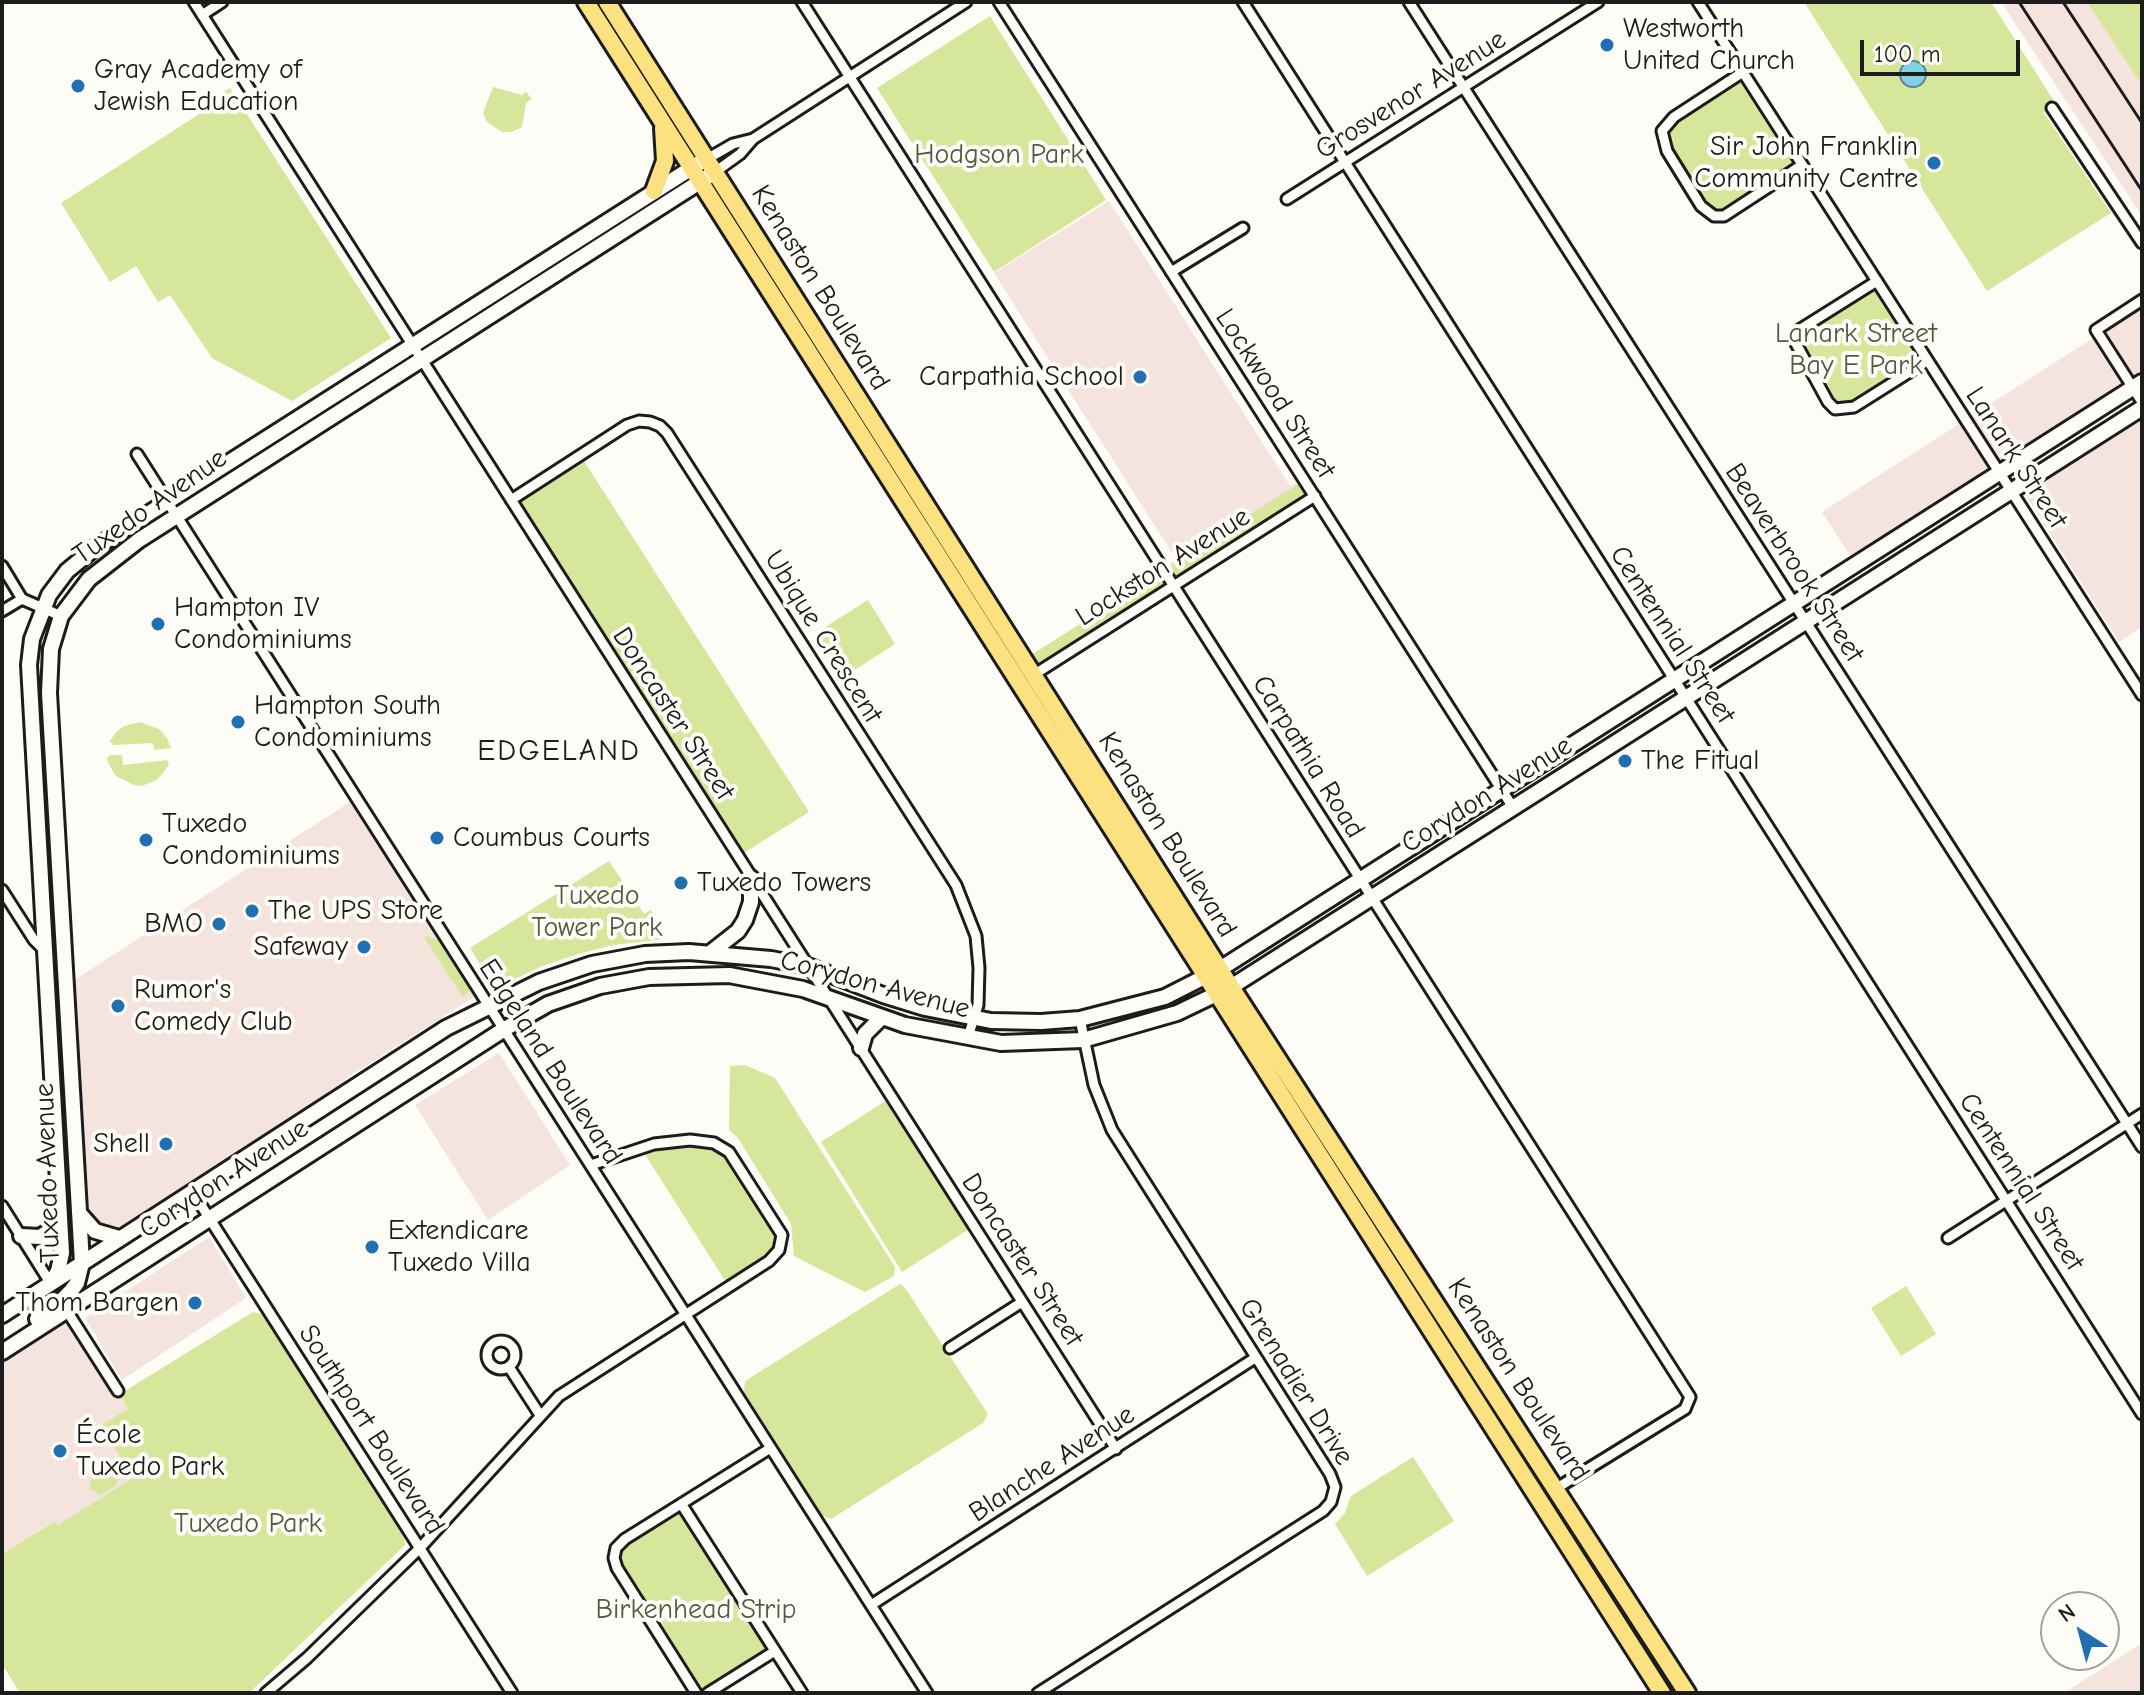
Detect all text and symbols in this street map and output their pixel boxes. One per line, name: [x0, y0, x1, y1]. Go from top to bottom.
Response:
place label: Westworth United Church: [1623, 12, 1795, 78]
street label: Grosvenor Avenue: [1310, 23, 1512, 167]
scale bar: [1864, 24, 2024, 74]
marker: Westworth United Church: [1598, 36, 1616, 54]
text: 100 m: [1874, 40, 1941, 68]
place label: Gray Academy of Jewish Education: [94, 53, 302, 119]
marker: Gray Academy of Jewish Education: [69, 77, 87, 95]
place label: Sir John Franklin Community Centre: [1694, 130, 1918, 196]
park label: Hodgson Park: [914, 138, 1084, 172]
marker: Sir John Franklin Community Centre: [1925, 154, 1943, 172]
street label: Kenaston Boulevard: [743, 179, 897, 397]
street label: Lockwood Street: [1208, 303, 1342, 485]
park label: Lanark Street Bay E Park: [1775, 317, 1937, 383]
place label: Carpathia School: [919, 360, 1124, 394]
marker: Carpathia School: [1131, 368, 1149, 386]
street label: Lanark Street: [1958, 381, 2074, 535]
street label: Tuxedo Avenue: [67, 442, 233, 572]
street label: Beaverbrook Street: [1717, 457, 1871, 669]
street label: Lockston Avenue: [1070, 500, 1256, 634]
street label: Centennial Street: [1602, 540, 1742, 730]
street label: Ubique Crescent: [757, 544, 889, 730]
place label: Hampton IV Condominiums: [174, 591, 352, 657]
marker: Hampton IV Condominiums: [149, 615, 167, 633]
street label: Doncaster Street: [605, 621, 741, 807]
street label: Carpathia Road: [1245, 669, 1371, 845]
place label: Hampton South Condominiums: [254, 689, 441, 755]
marker: Hampton South Condominiums: [229, 713, 247, 731]
street label: Kenaston Boulevard: [1090, 726, 1244, 944]
street label: Corydon Avenue: [1395, 729, 1579, 861]
district label: EDGELAND: [477, 734, 641, 770]
place label: The Fitual: [1641, 744, 1759, 778]
marker: The Fitual: [1616, 752, 1634, 770]
place label: Tuxedo Condominiums: [162, 807, 340, 873]
place label: Coumbus Courts: [453, 821, 650, 855]
marker: Coumbus Courts: [428, 829, 446, 847]
marker: Tuxedo Condominiums: [137, 831, 155, 849]
place label: Tuxedo Towers: [697, 866, 871, 900]
marker: Tuxedo Towers: [672, 874, 690, 892]
park label: Tuxedo Tower Park: [532, 879, 662, 945]
place label: The UPS Store: [268, 894, 443, 928]
marker: The UPS Store: [243, 902, 261, 920]
place label: BMO: [144, 907, 203, 941]
marker: BMO: [210, 915, 228, 933]
place label: Safeway: [254, 930, 348, 964]
marker: Safeway: [355, 938, 373, 956]
street label: Corydon Avenue: [776, 944, 974, 1026]
street label: Edgeland Boulevard: [471, 953, 629, 1171]
place label: Rumor's Comedy Club: [134, 973, 293, 1039]
marker: Rumor's Comedy Club: [109, 997, 127, 1015]
street label: Tuxedo Avenue: [28, 1083, 68, 1263]
street label: Centennial Street: [1951, 1087, 2091, 1277]
street label: Corydon Avenue: [133, 1112, 315, 1246]
place label: Shell: [93, 1127, 150, 1161]
marker: Shell: [157, 1135, 175, 1153]
street label: Doncaster Street: [954, 1167, 1090, 1353]
place label: Extendicare Tuxedo Villa: [388, 1214, 531, 1280]
marker: Extendicare Tuxedo Villa: [363, 1238, 381, 1256]
street label: Kenaston Boulevard: [1440, 1272, 1596, 1488]
place label: Thom Bargen: [16, 1286, 179, 1320]
street label: Grenadier Drive: [1231, 1292, 1361, 1472]
marker: Thom Bargen: [186, 1294, 204, 1312]
street label: Southport Boulevard: [291, 1319, 451, 1541]
street label: Blanche Avenue: [963, 1398, 1141, 1530]
place label: École Tuxedo Park: [76, 1418, 224, 1484]
marker: École Tuxedo Park: [51, 1442, 69, 1460]
park label: Tuxedo Park: [174, 1507, 322, 1541]
north arrow: [2040, 1591, 2120, 1671]
park label: Birkenhead Strip: [596, 1593, 796, 1627]
text: N: [2054, 1598, 2081, 1628]

